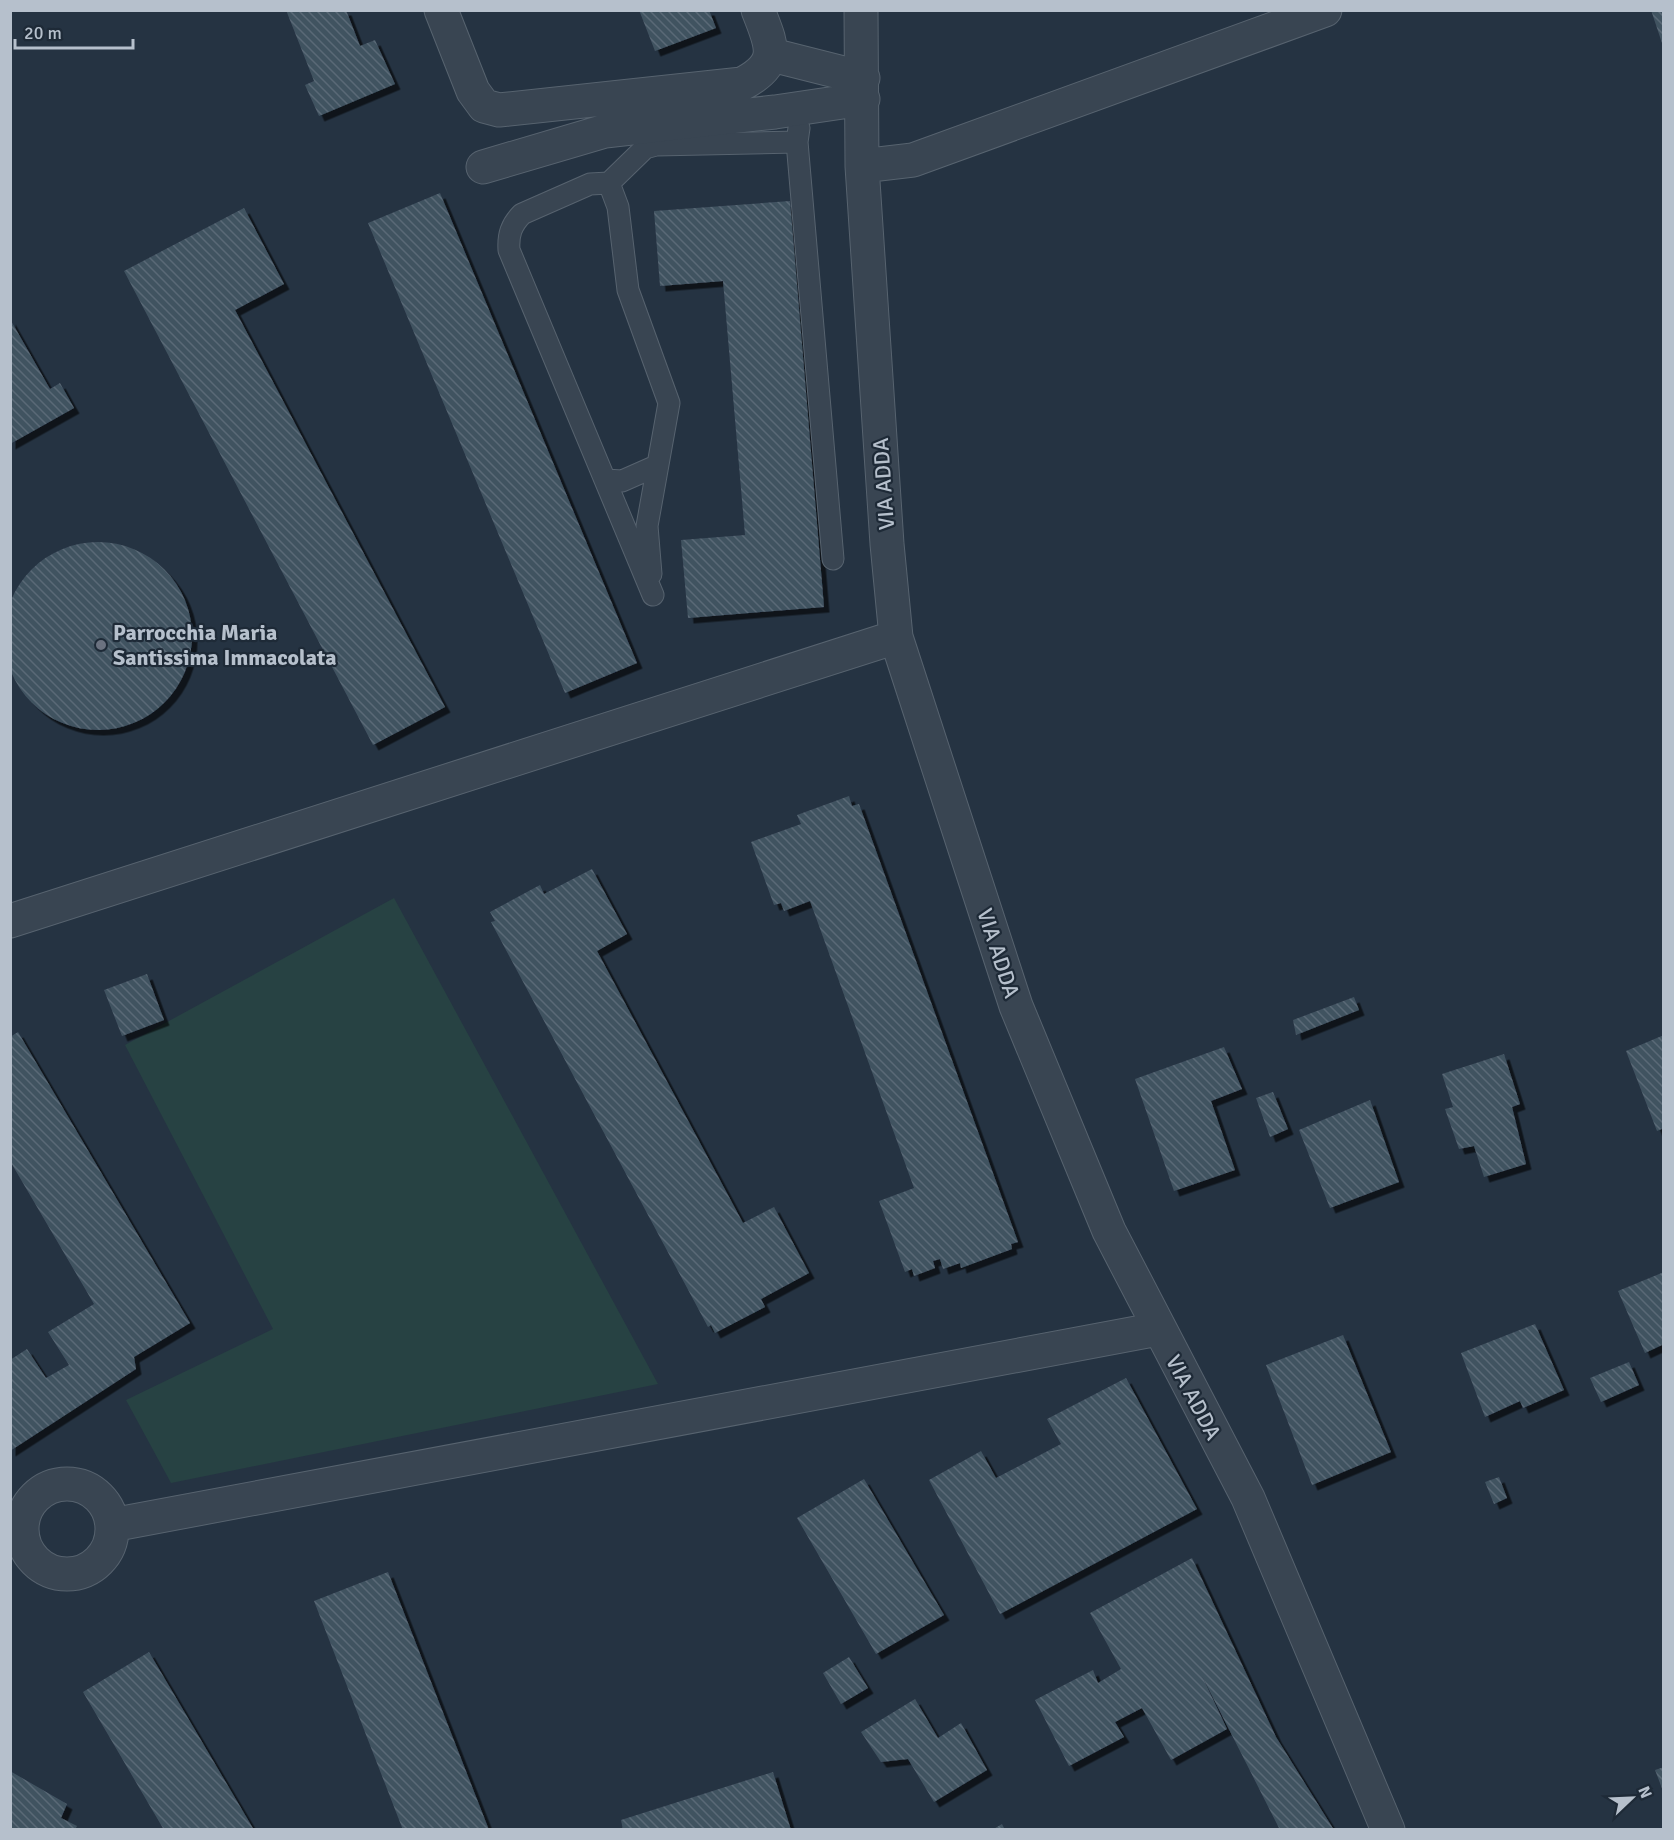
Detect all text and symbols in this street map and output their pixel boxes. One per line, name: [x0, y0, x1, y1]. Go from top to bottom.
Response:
scale bar: [15, 12, 134, 50]
text: 20 m: [24, 22, 62, 44]
street label: VIA ADDA: [867, 436, 900, 531]
place label: Parrocchia Maria Santissima Immacolata: [113, 619, 337, 671]
marker: Parrocchia Maria Santissima Immacolata: [94, 638, 108, 652]
street label: VIA ADDA: [971, 905, 1026, 1002]
street label: VIA ADDA: [1160, 1350, 1227, 1445]
north arrow: [1602, 1768, 1662, 1828]
text: N: [1634, 1783, 1656, 1802]

